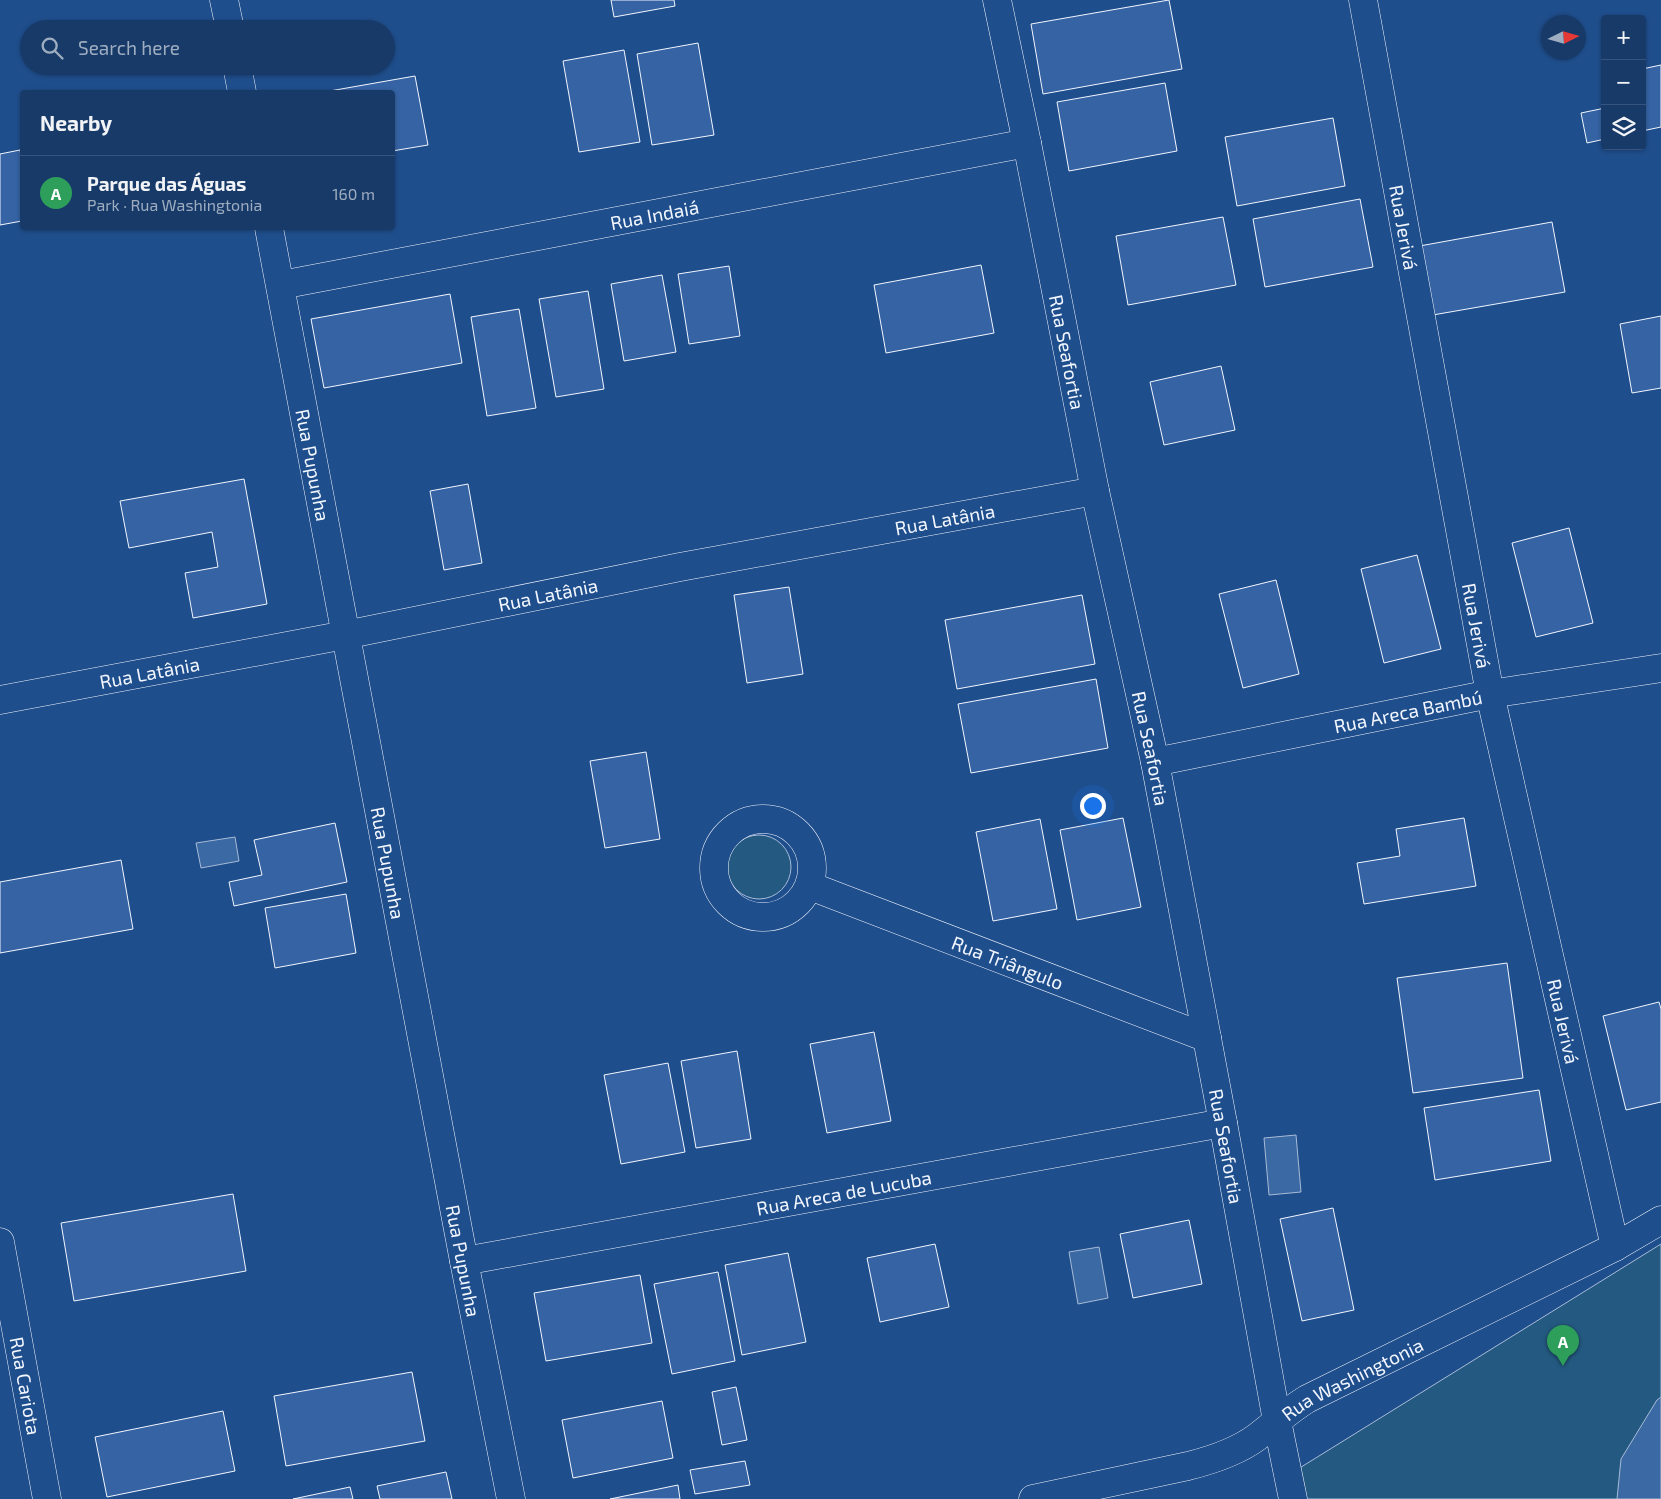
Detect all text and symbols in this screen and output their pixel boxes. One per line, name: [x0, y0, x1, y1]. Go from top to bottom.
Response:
north arrow: [1541, 15, 1586, 60]
map controls: [1601, 15, 1646, 150]
button: +: [1601, 15, 1646, 60]
search box: [20, 20, 395, 75]
icon: search: [38, 34, 66, 62]
text: Search here: [78, 36, 180, 59]
button: −: [1601, 60, 1646, 105]
button: layers: [1601, 105, 1646, 150]
text: Nearby: [40, 110, 112, 135]
text: Parque das Águas: [87, 172, 246, 195]
street label: Rua Jerivá: [1385, 183, 1424, 272]
text: A: [51, 184, 61, 203]
text: 160 m: [332, 184, 375, 203]
street label: Rua Indaiá: [608, 194, 701, 234]
text: Park · Rua Washingtonia: [87, 195, 262, 214]
street label: Rua Seafortia: [1045, 293, 1090, 411]
street label: Rua Pupunha: [292, 407, 336, 523]
street label: Rua Latânia: [893, 498, 997, 539]
street label: Rua Latânia: [496, 572, 600, 615]
street label: Rua Jerivá: [1458, 581, 1497, 670]
street label: Rua Latânia: [97, 651, 201, 693]
street label: Rua Areca Bambú: [1332, 684, 1484, 737]
street label: Rua Seafortia: [1128, 689, 1174, 807]
your location: [1080, 793, 1106, 819]
street label: Rua Pupunha: [367, 805, 411, 921]
street label: Rua Triângulo: [949, 930, 1067, 994]
street label: Rua Jerivá: [1543, 977, 1585, 1066]
street label: Rua Seafortia: [1205, 1087, 1249, 1205]
street label: Rua Areca de Lucuba: [754, 1165, 933, 1219]
street label: Rua Pupunha: [442, 1203, 486, 1319]
pin: A: [1547, 1325, 1579, 1366]
street label: Rua Washingtonia: [1276, 1332, 1427, 1425]
street label: Rua Cariota: [6, 1335, 47, 1437]

